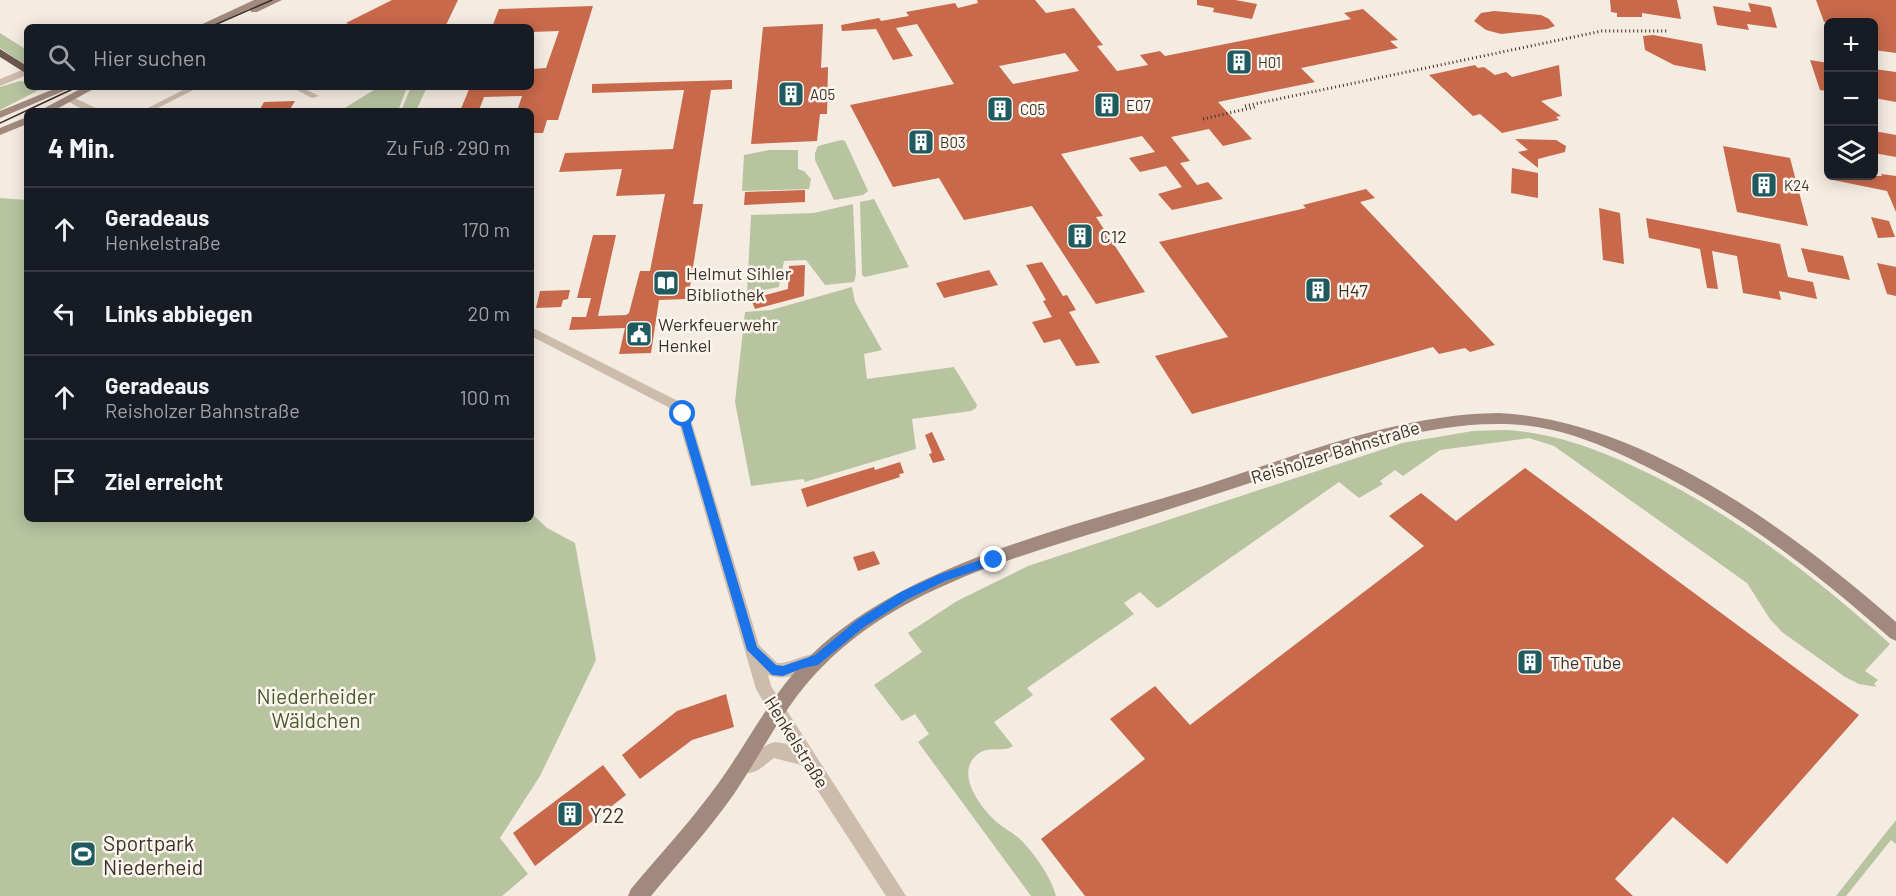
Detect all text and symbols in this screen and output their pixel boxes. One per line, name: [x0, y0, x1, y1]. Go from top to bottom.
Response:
map controls: [1824, 18, 1878, 180]
button: +: [1824, 18, 1878, 72]
search box: [24, 24, 534, 90]
icon: search: [45, 41, 78, 74]
text: Hier suchen: [93, 44, 206, 70]
building icon: H01: [1224, 47, 1254, 77]
place label: H01: [1258, 53, 1281, 71]
button: −: [1824, 72, 1878, 126]
building icon: A05: [776, 79, 806, 109]
place label: A05: [810, 85, 835, 103]
building icon: E07: [1092, 90, 1122, 120]
building icon: C05: [985, 94, 1015, 124]
place label: E07: [1126, 96, 1151, 114]
place label: C05: [1020, 100, 1045, 118]
button: layers: [1824, 126, 1878, 180]
building icon: B03: [906, 127, 936, 157]
text: 4 Min.: [48, 132, 115, 163]
place label: B03: [940, 133, 966, 151]
text: Zu Fuß · 290 m: [386, 135, 510, 159]
building icon: K24: [1749, 170, 1779, 200]
place label: K24: [1784, 176, 1809, 194]
text: Geradeaus: [105, 204, 209, 230]
icon: ahead: [48, 213, 81, 246]
text: 170 m: [462, 217, 510, 241]
building icon: C12: [1065, 221, 1095, 251]
place label: C12: [1100, 225, 1127, 247]
text: Henkelstraße: [105, 230, 221, 254]
place label: Helmut Sihler Bibliothek: [686, 262, 792, 305]
library icon: Helmut Sihler Bibliothek: [651, 268, 681, 298]
building icon: H47: [1303, 275, 1333, 305]
place label: H47: [1338, 279, 1368, 301]
icon: left: [48, 297, 81, 330]
text: Links abbiegen: [105, 300, 253, 326]
text: 20 m: [467, 301, 510, 325]
place label: Werkfeuerwehr Henkel: [658, 313, 779, 356]
public building icon: Werkfeuerwehr Henkel: [624, 319, 654, 349]
text: Geradeaus: [105, 372, 209, 398]
icon: ahead: [48, 381, 81, 414]
text: 100 m: [460, 385, 510, 409]
text: Reisholzer Bahnstraße: [105, 398, 300, 422]
route start: [669, 400, 695, 426]
street label: Reisholzer Bahnstraße: [1248, 416, 1422, 488]
icon: arrive: [48, 465, 81, 498]
text: Ziel erreicht: [105, 468, 223, 494]
route end: [980, 546, 1006, 572]
building icon: The Tube: [1515, 647, 1545, 677]
place label: The Tube: [1550, 651, 1621, 673]
park label: Niederheider Wäldchen: [256, 683, 376, 732]
street label: Henkelstraße: [760, 692, 834, 792]
building icon: Y22: [555, 799, 585, 829]
place label: Y22: [590, 802, 624, 827]
place label: Sportpark Niederheid: [103, 830, 203, 879]
sports icon: Sportpark Niederheid: [68, 839, 98, 869]

